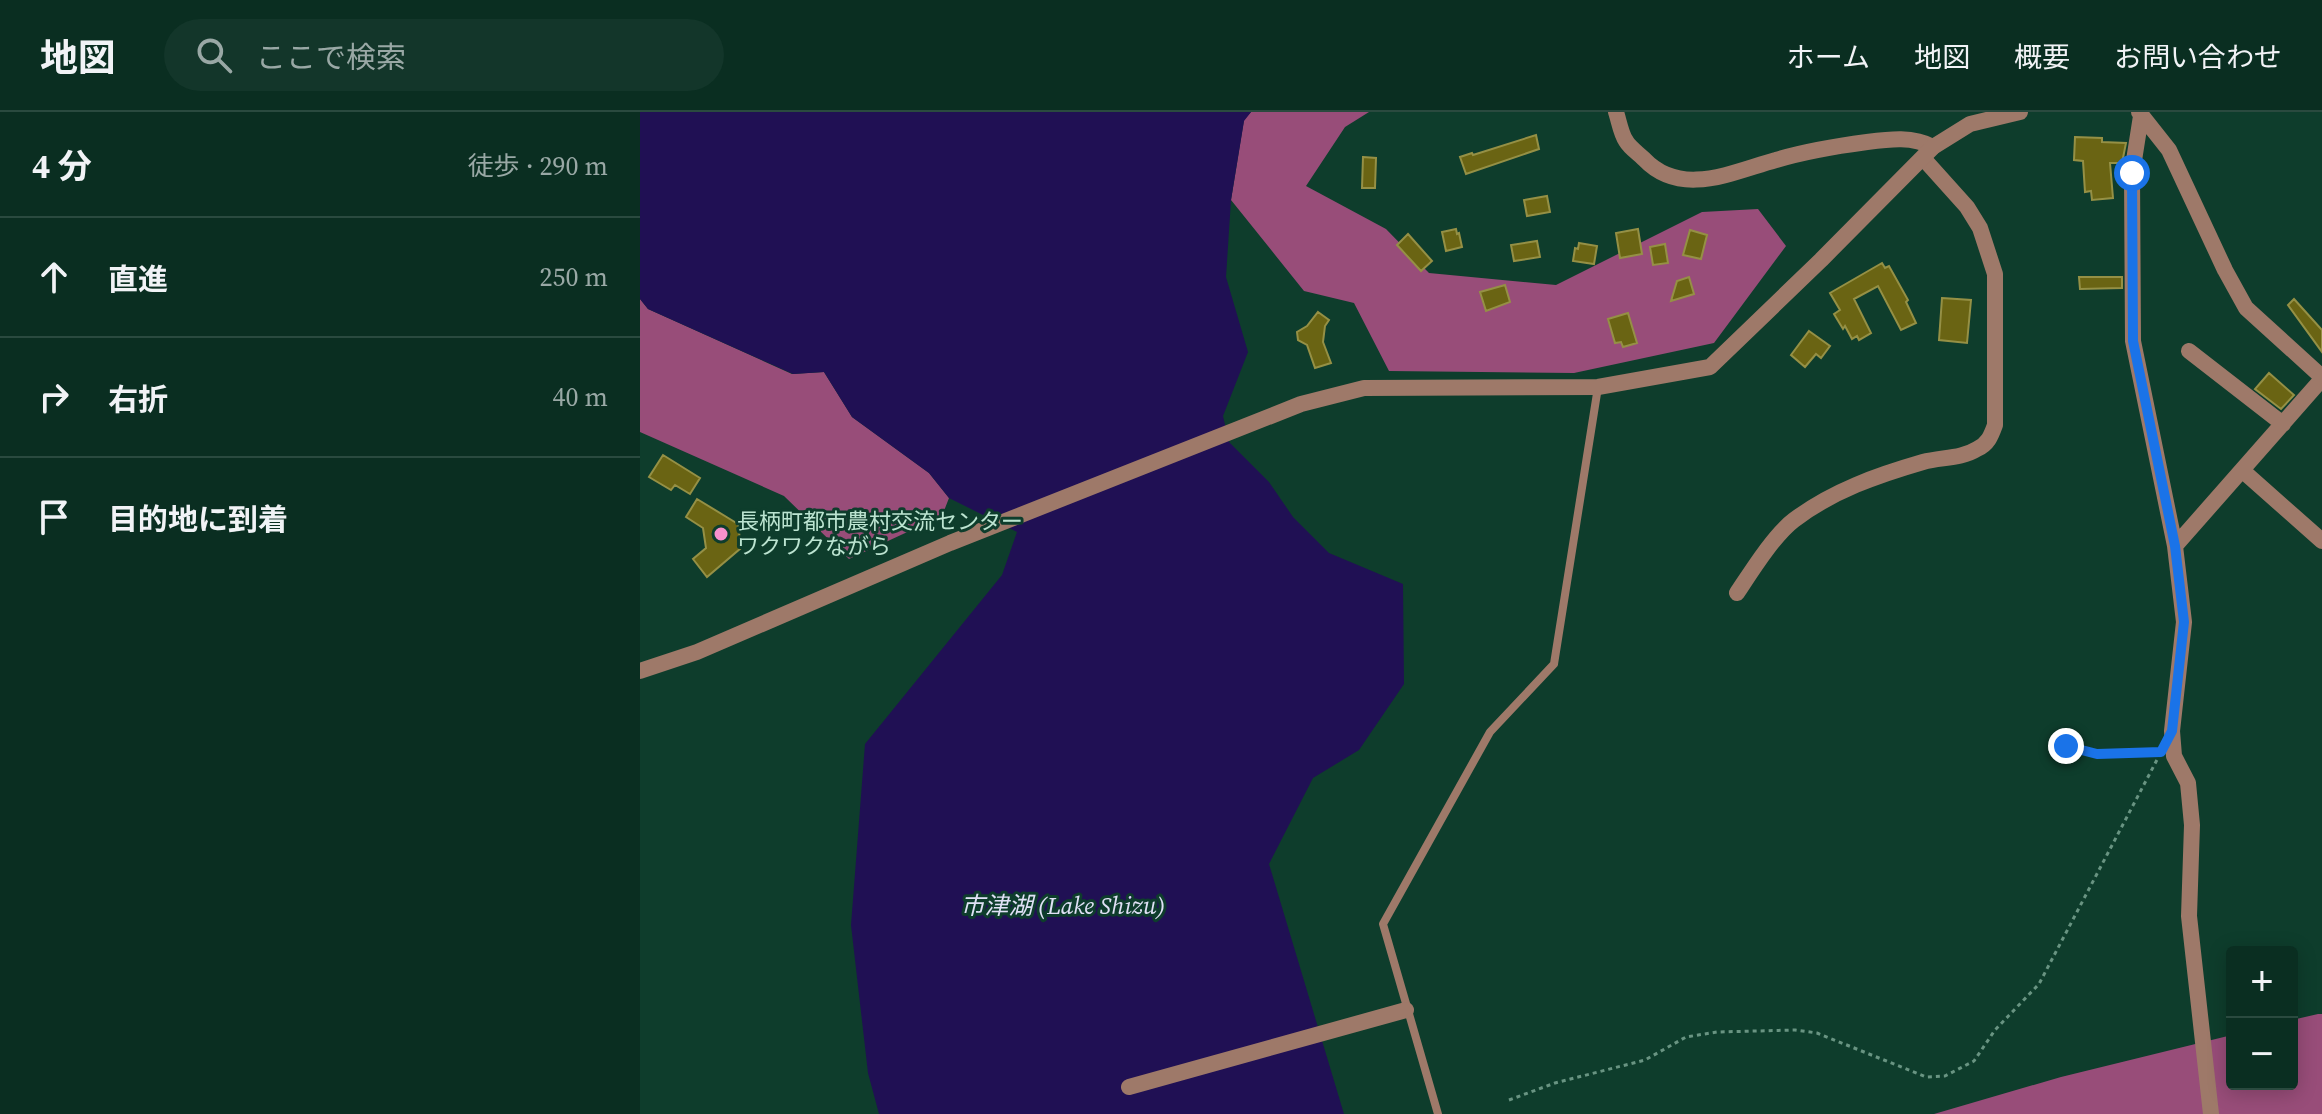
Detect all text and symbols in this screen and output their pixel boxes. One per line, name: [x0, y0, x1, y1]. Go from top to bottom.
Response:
search box: [164, 19, 724, 91]
text: 地図: [40, 32, 116, 84]
icon: search: [192, 33, 236, 77]
text: ここで検索: [256, 37, 406, 78]
text: ホーム: [1787, 38, 1870, 76]
text: 地図: [1914, 38, 1970, 76]
text: 概要: [2014, 38, 2070, 76]
text: お問い合わせ: [2114, 38, 2282, 76]
text: 4 分: [32, 143, 92, 189]
text: 徒歩 · 290 m: [468, 148, 608, 184]
route start: [2114, 155, 2150, 191]
icon: ahead: [32, 255, 76, 299]
text: 直進: [108, 259, 168, 300]
text: 250 m: [540, 259, 608, 295]
icon: right: [32, 375, 76, 419]
text: 右折: [108, 379, 168, 420]
text: 40 m: [553, 379, 608, 415]
icon: arrive: [32, 495, 76, 539]
text: 目的地に到着: [108, 499, 288, 540]
place label: 長柄町都市農村交流センター ワクワクながら: [737, 506, 1023, 561]
marker: 長柄町都市農村交流センター ワクワクながら: [712, 525, 730, 543]
route end: [2048, 728, 2084, 764]
water label: 市津湖 (Lake Shizu): [960, 889, 1166, 922]
map controls: [2226, 946, 2298, 1090]
button: +: [2226, 946, 2298, 1018]
button: −: [2226, 1018, 2298, 1090]

